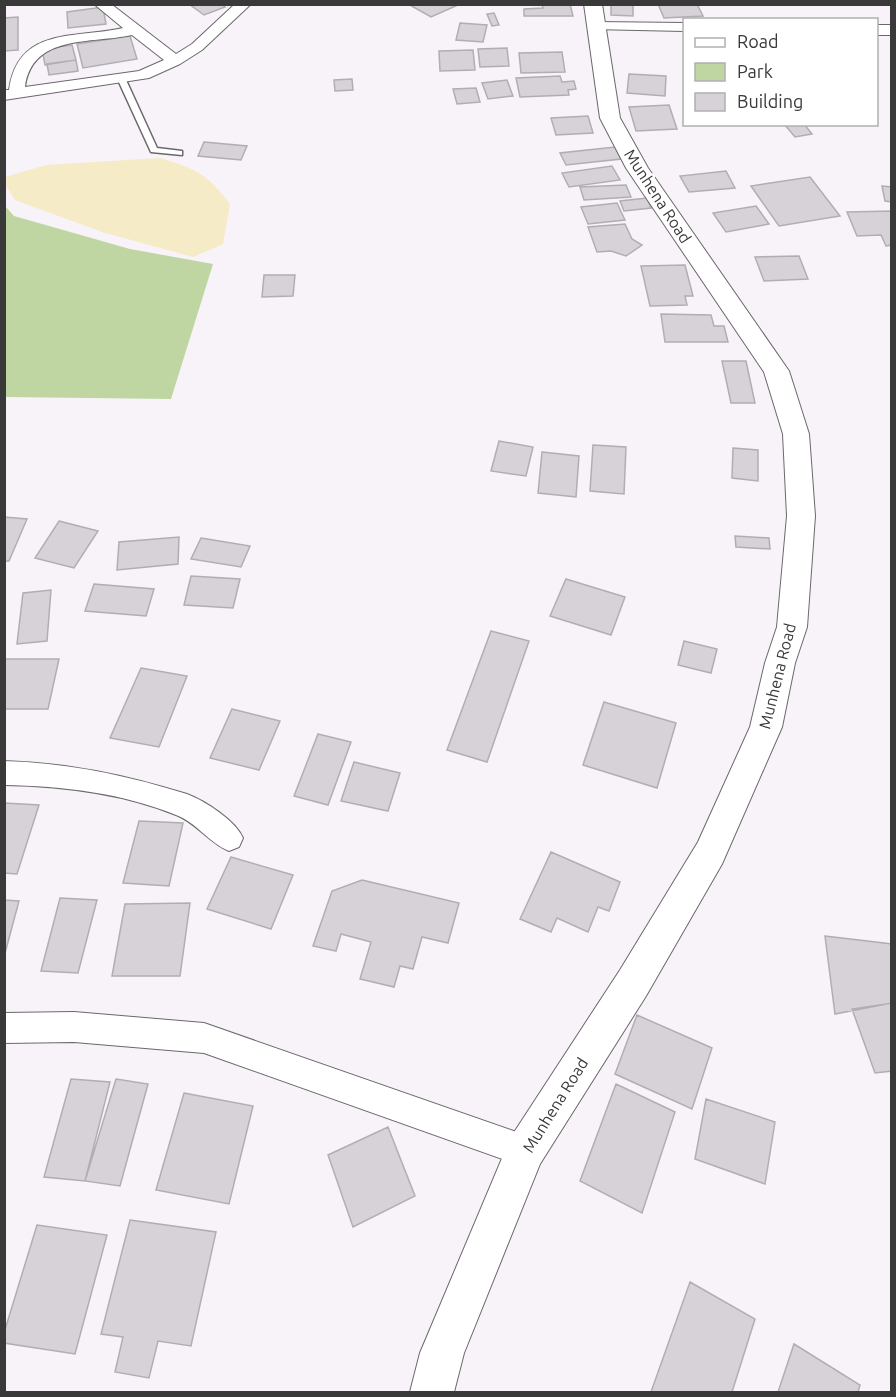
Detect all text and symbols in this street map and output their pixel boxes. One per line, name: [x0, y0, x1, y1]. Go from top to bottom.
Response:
legend: [683, 18, 878, 126]
text: Road: [737, 31, 779, 51]
text: Park: [737, 61, 773, 81]
text: Building: [737, 91, 803, 111]
street label: Munhena Road: [621, 146, 695, 246]
street label: Munhena Road: [755, 621, 799, 731]
street label: Munhena Road: [519, 1054, 591, 1156]

